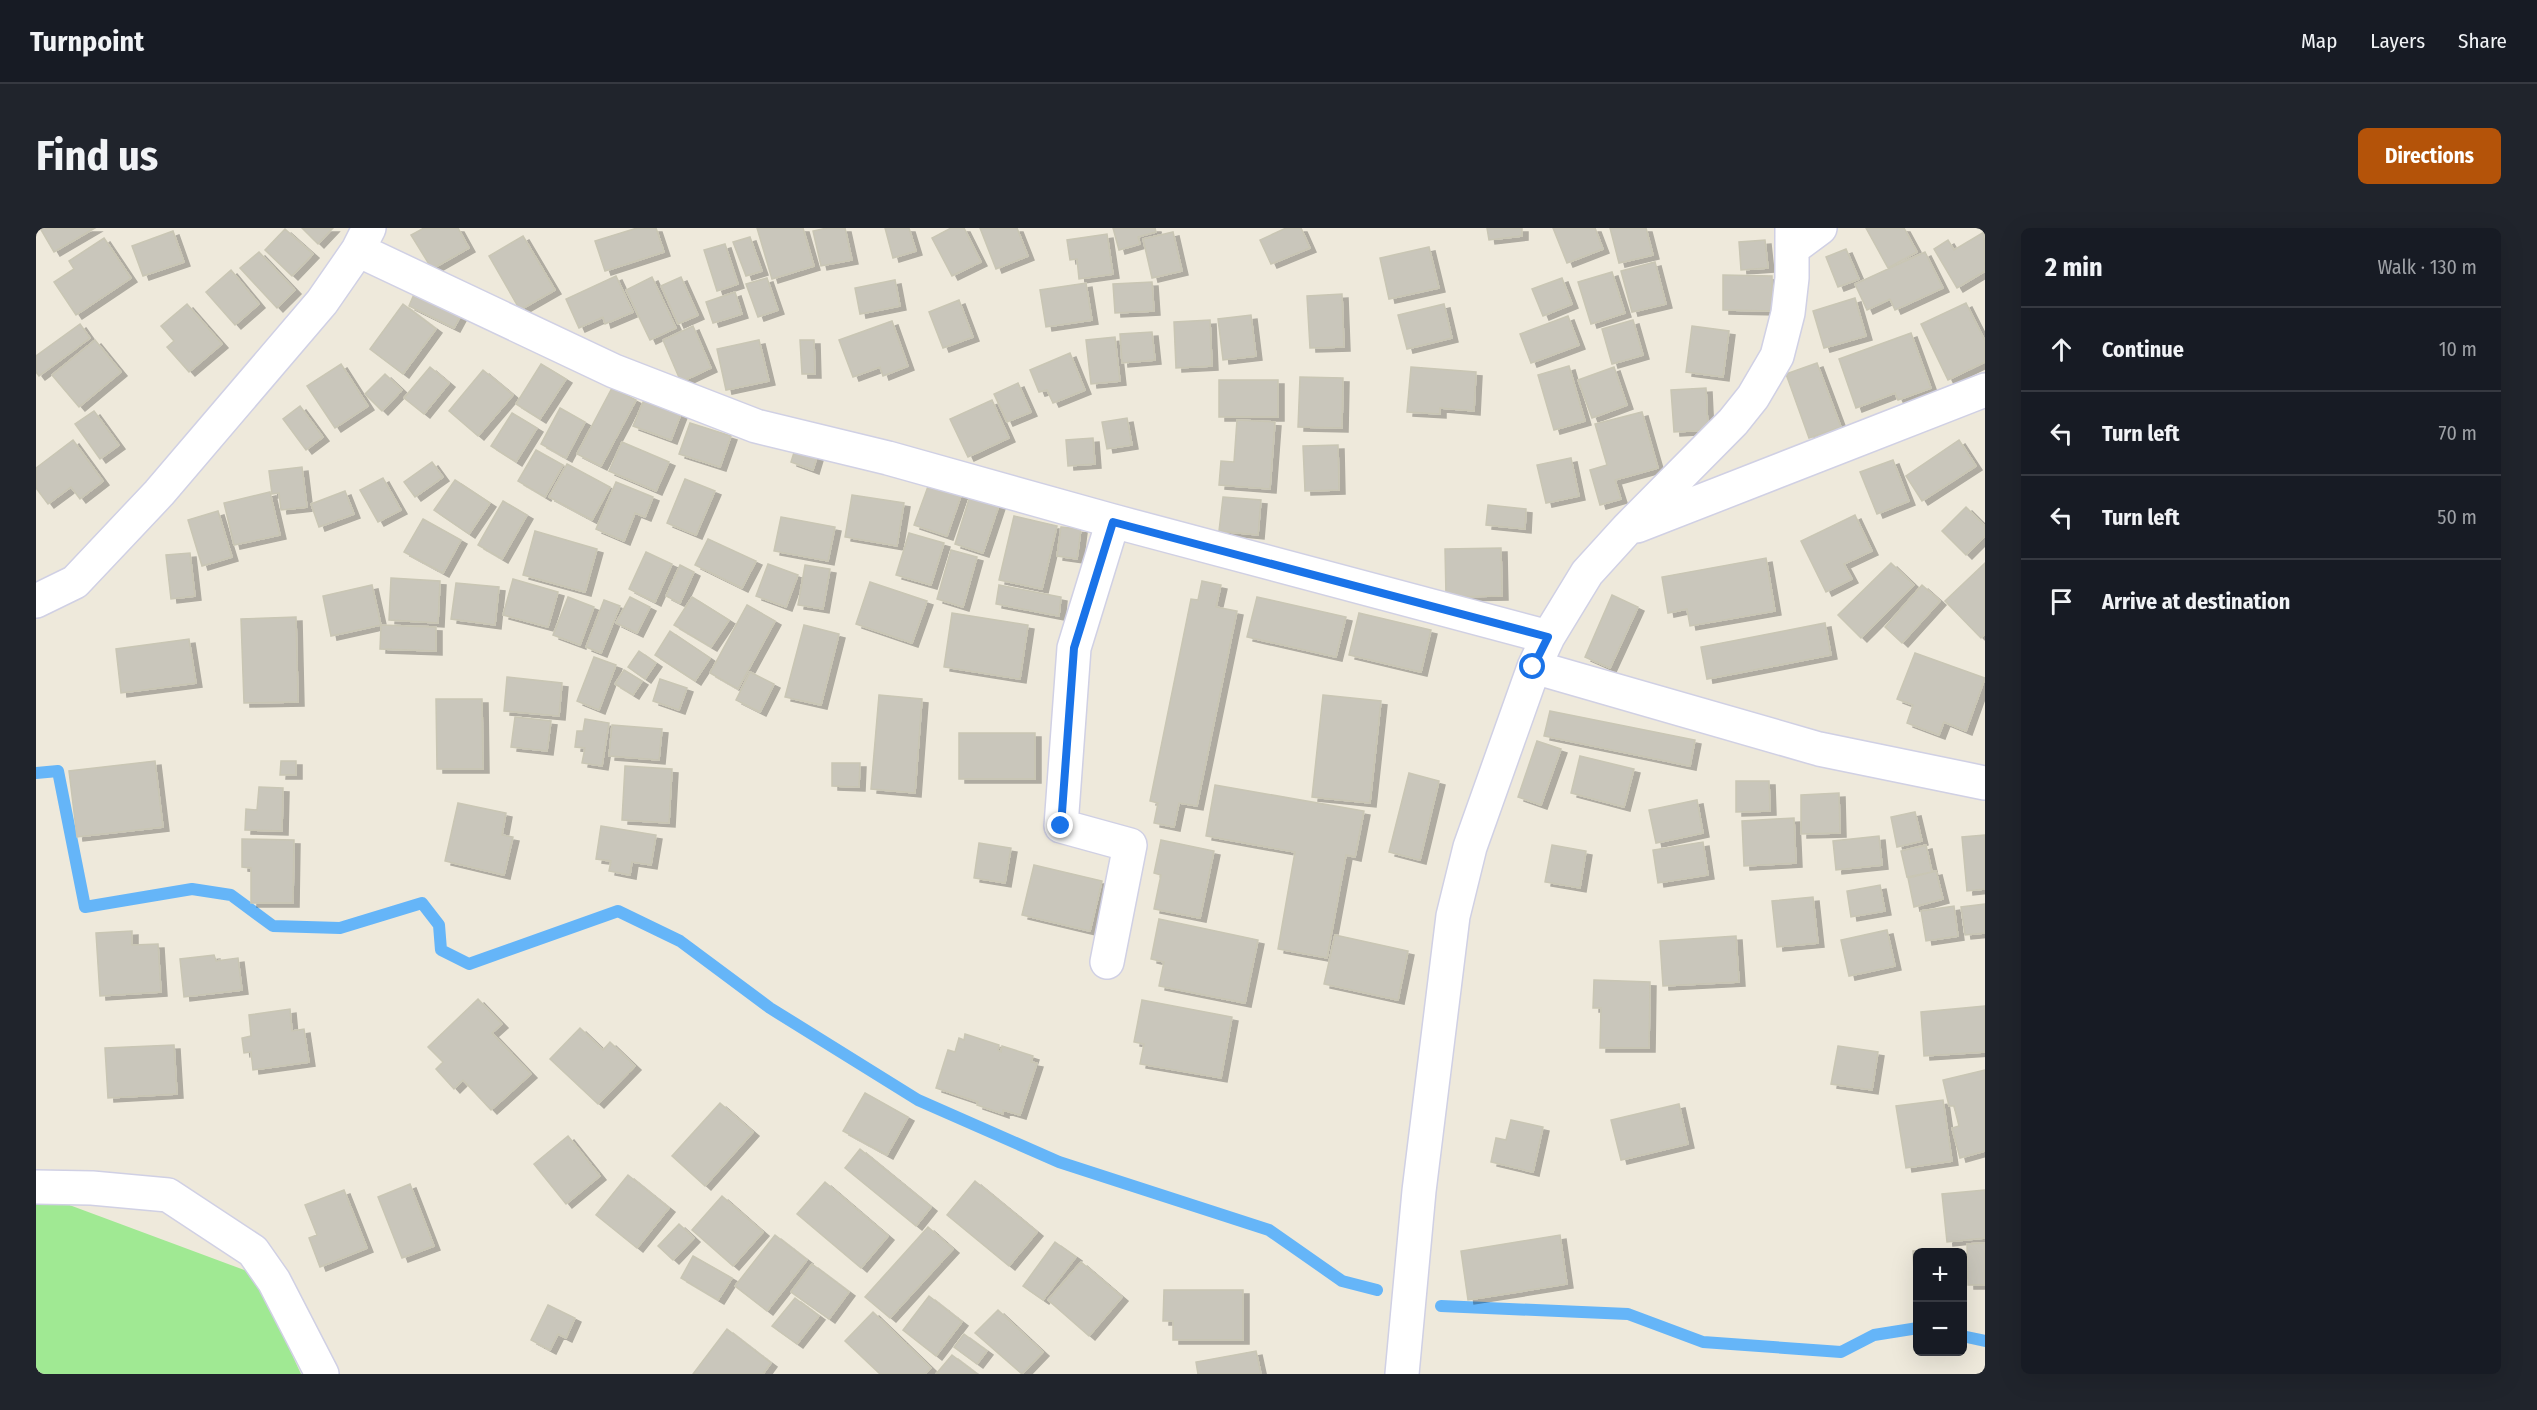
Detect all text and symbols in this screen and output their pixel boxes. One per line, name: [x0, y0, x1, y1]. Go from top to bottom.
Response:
text: Turnpoint: [30, 25, 144, 58]
text: Map: [2301, 28, 2337, 54]
text: Layers: [2370, 28, 2425, 54]
text: Share: [2458, 28, 2507, 54]
button: Directions: [2358, 128, 2501, 184]
text: Find us: [36, 131, 158, 181]
text: 2 min: [2045, 252, 2103, 283]
text: Walk · 130 m: [2377, 255, 2477, 279]
icon: ahead: [2045, 333, 2078, 366]
text: Continue: [2102, 336, 2184, 363]
text: 10 m: [2439, 337, 2477, 361]
icon: left: [2045, 417, 2078, 450]
text: Turn left: [2102, 420, 2180, 447]
text: 70 m: [2439, 421, 2477, 445]
icon: left: [2045, 501, 2078, 534]
text: Turn left: [2102, 504, 2180, 531]
text: 50 m: [2437, 505, 2477, 529]
icon: arrive: [2045, 585, 2078, 618]
text: Arrive at destination: [2102, 588, 2290, 615]
route start: [1519, 653, 1545, 679]
route end: [1047, 812, 1073, 838]
map controls: [1913, 1248, 1967, 1356]
button: +: [1913, 1248, 1967, 1302]
button: −: [1913, 1302, 1967, 1356]

